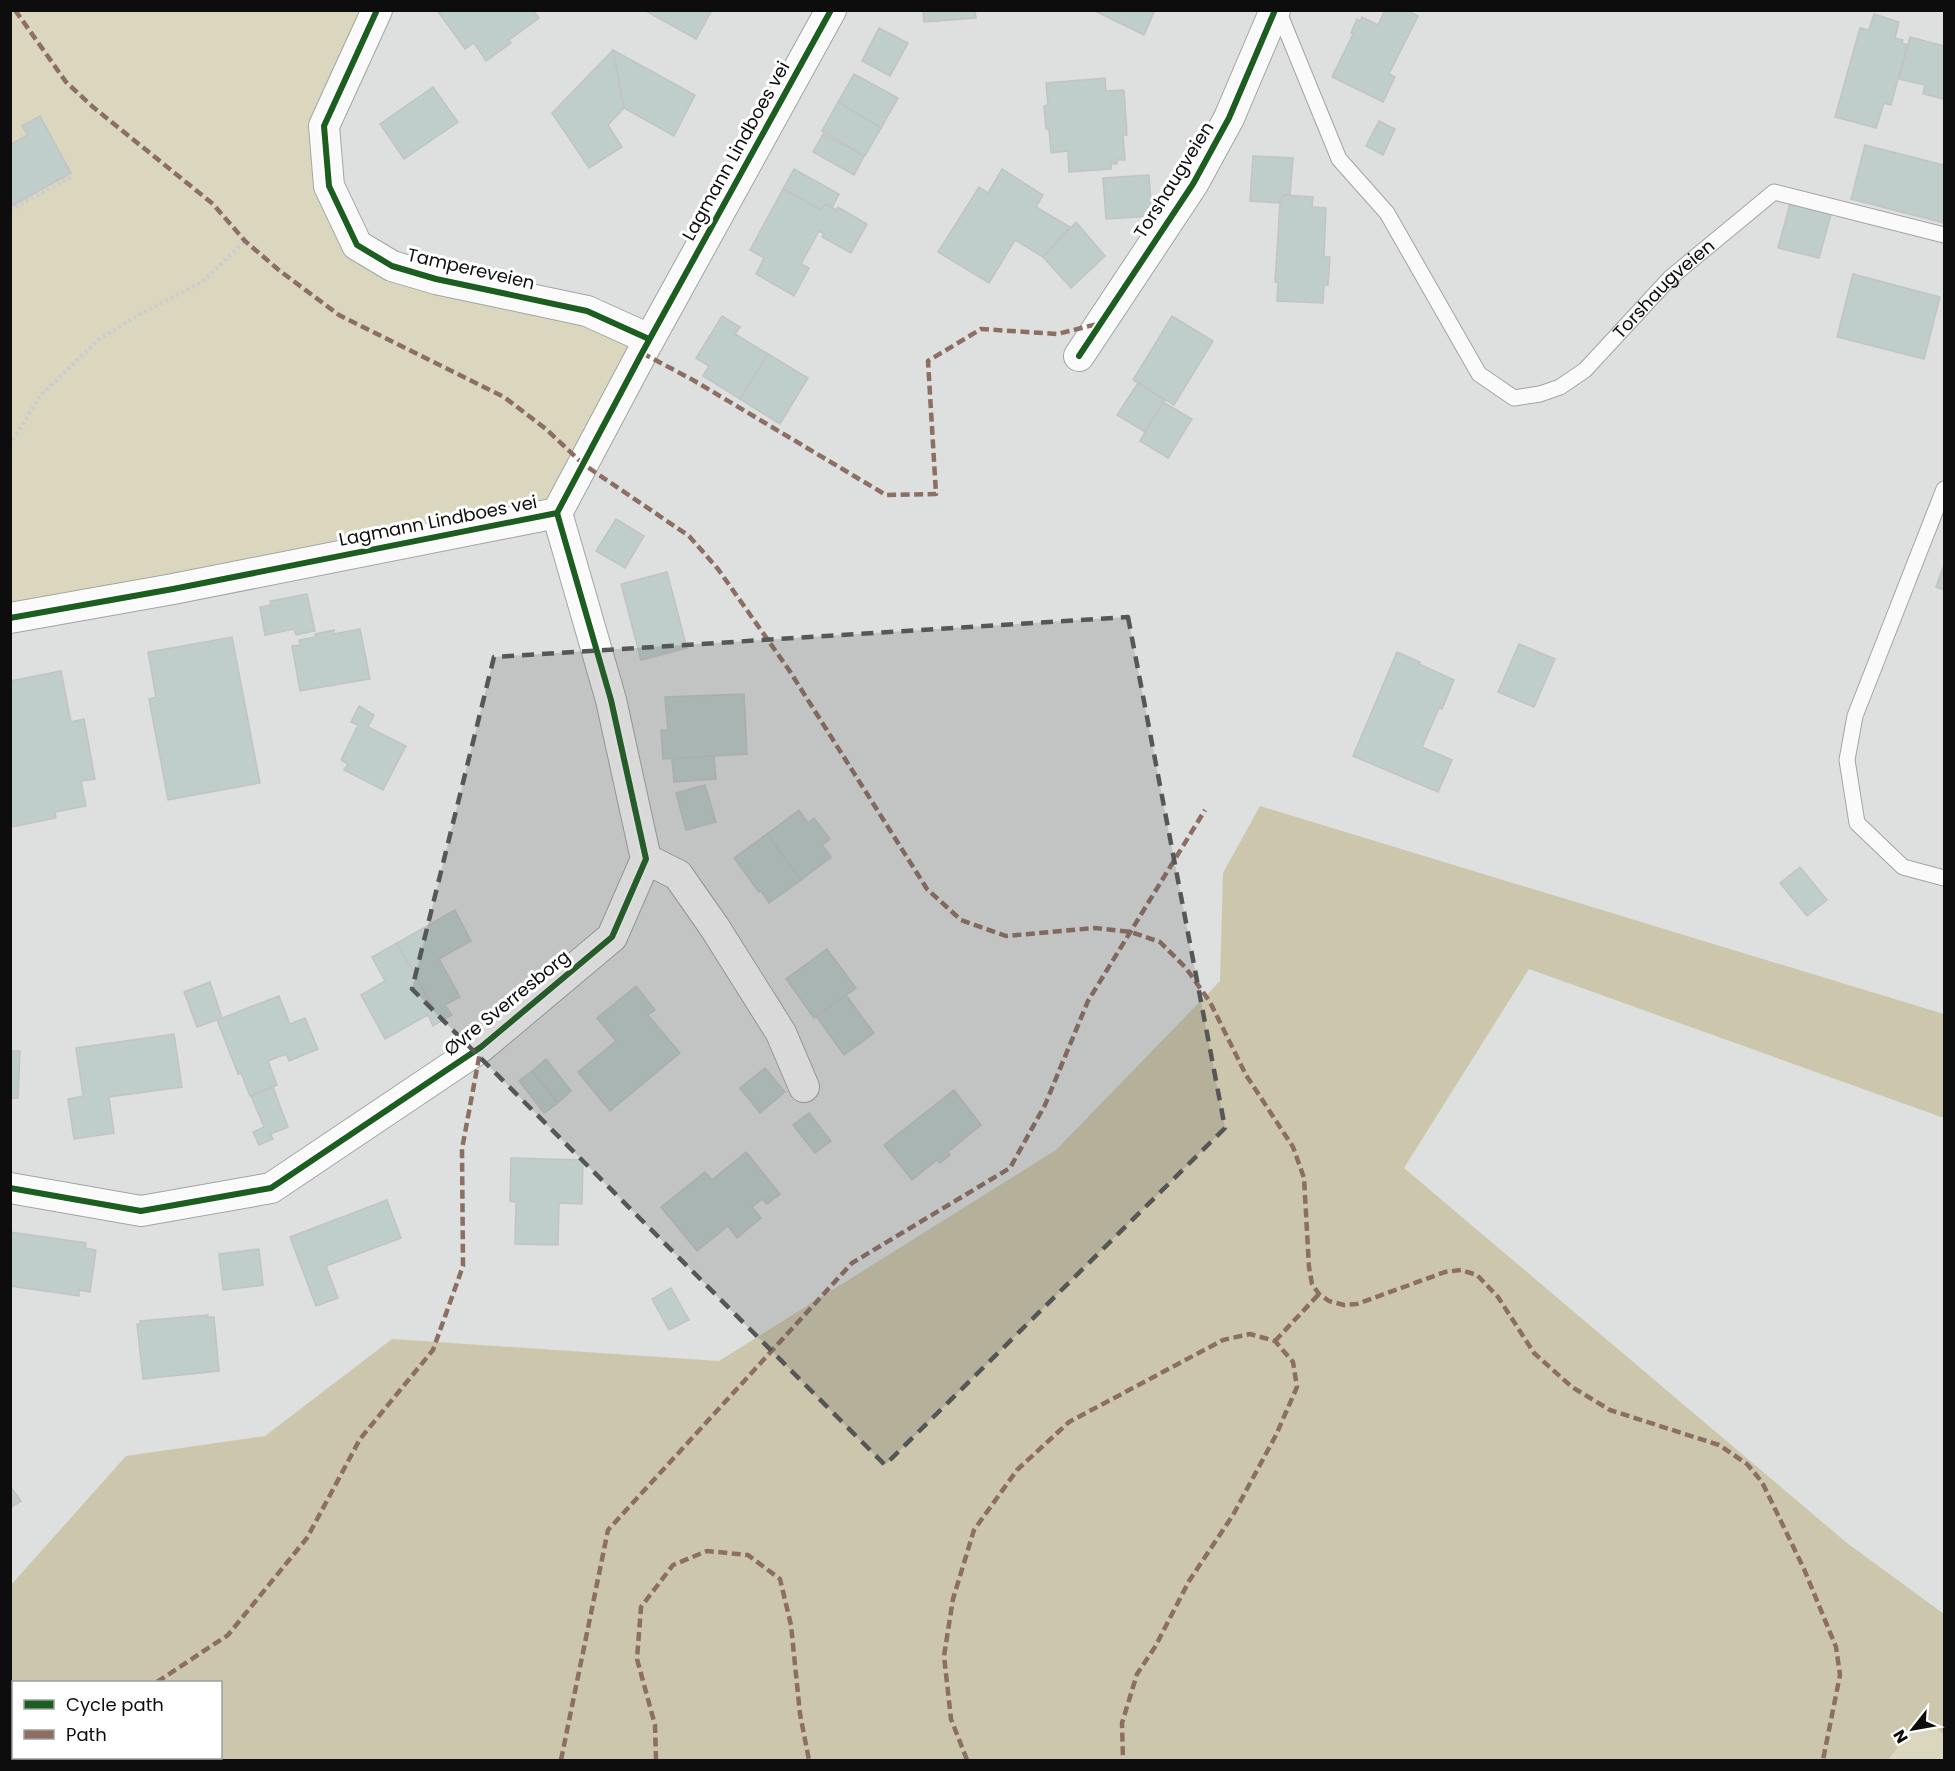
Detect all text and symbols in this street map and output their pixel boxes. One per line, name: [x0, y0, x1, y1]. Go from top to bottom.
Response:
street label: Lagmann Lindboes vei: [676, 57, 795, 245]
street label: Torshaugveien: [1128, 117, 1219, 243]
street label: Torshaugveien: [1607, 233, 1720, 344]
street label: Tampereveien: [405, 242, 537, 295]
street label: Lagmann Lindboes vei: [337, 489, 539, 552]
street label: Øvre Sverresborg: [438, 944, 575, 1061]
legend: [12, 1681, 222, 1759]
text: Cycle path: [66, 1692, 164, 1717]
north arrow: [1883, 1699, 1943, 1759]
text: Path: [66, 1722, 107, 1747]
text: N: [1888, 1725, 1914, 1748]

